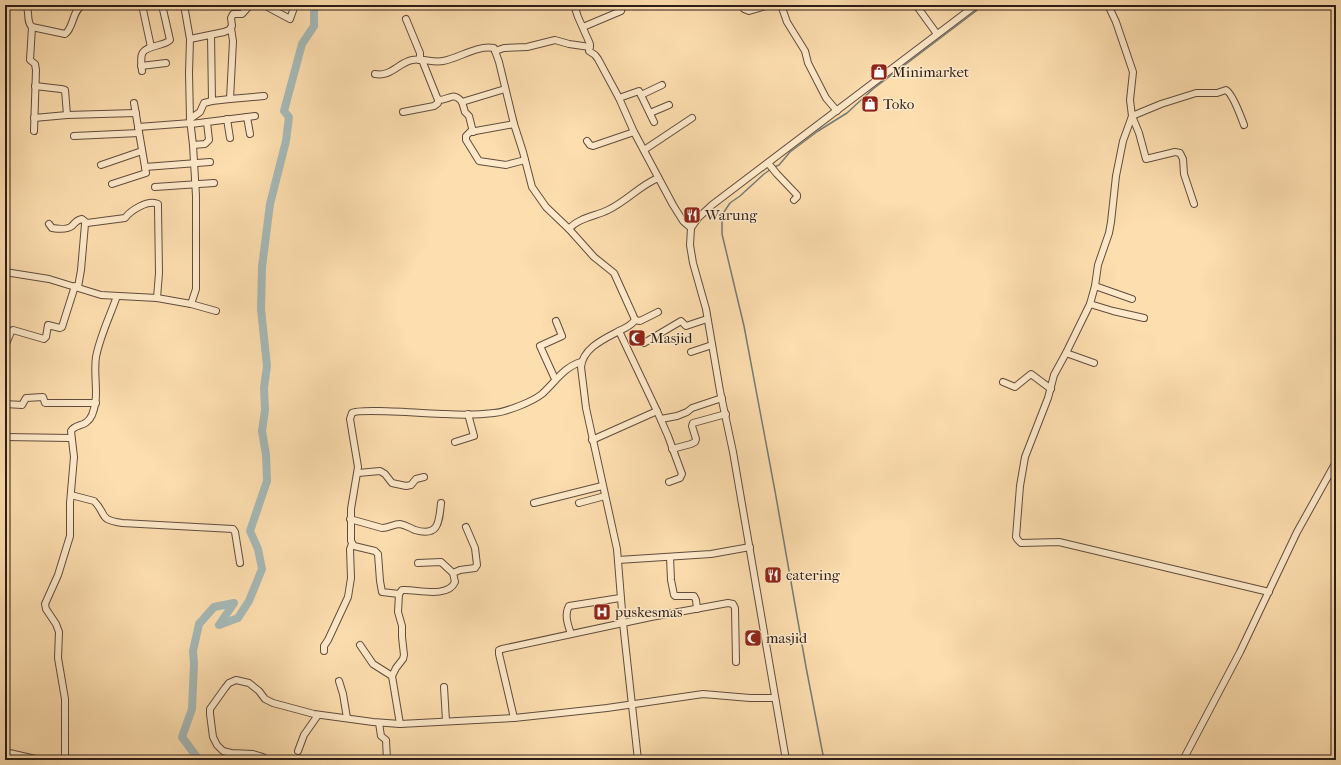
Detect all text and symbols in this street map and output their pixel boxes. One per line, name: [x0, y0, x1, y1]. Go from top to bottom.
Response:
shop icon: Minimarket: [869, 62, 889, 82]
place label: Minimarket: [892, 63, 970, 81]
shop icon: Toko: [860, 94, 880, 114]
place label: Toko: [883, 95, 915, 113]
restaurant icon: Warung: [682, 205, 702, 225]
place label: Warung: [704, 206, 758, 224]
mosque icon: Masjid: [627, 328, 647, 348]
place label: Masjid: [650, 329, 693, 347]
restaurant icon: catering: [763, 565, 783, 585]
place label: catering: [786, 566, 841, 584]
hospital icon: puskesmas: [592, 602, 612, 622]
place label: puskesmas: [614, 603, 683, 621]
mosque icon: masjid: [743, 628, 763, 648]
place label: masjid: [766, 629, 808, 647]

